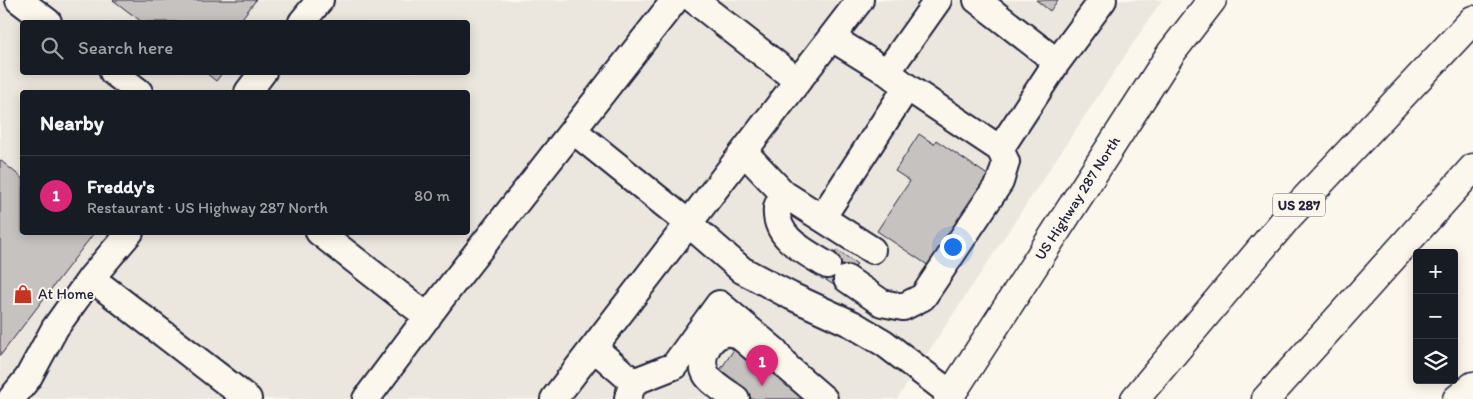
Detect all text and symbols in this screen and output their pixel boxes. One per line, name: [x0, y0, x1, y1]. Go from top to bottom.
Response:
search box: [20, 20, 470, 75]
icon: search: [38, 34, 66, 62]
text: Search here: [78, 36, 173, 59]
text: Nearby: [40, 110, 104, 135]
street label: US Highway 287 North: [1031, 133, 1124, 263]
text: Freddy's: [87, 175, 155, 198]
text: 1: [52, 186, 60, 205]
text: 80 m: [414, 186, 450, 205]
road number: US 287: [1273, 194, 1325, 216]
text: Restaurant · US Highway 287 North: [87, 198, 328, 217]
your location: [940, 234, 966, 260]
map controls: [1413, 249, 1458, 384]
button: +: [1413, 249, 1458, 294]
shop icon: At Home: [12, 283, 34, 305]
place label: At Home: [38, 285, 94, 303]
button: −: [1413, 294, 1458, 339]
button: layers: [1413, 339, 1458, 384]
pin: 1: [746, 345, 778, 386]

